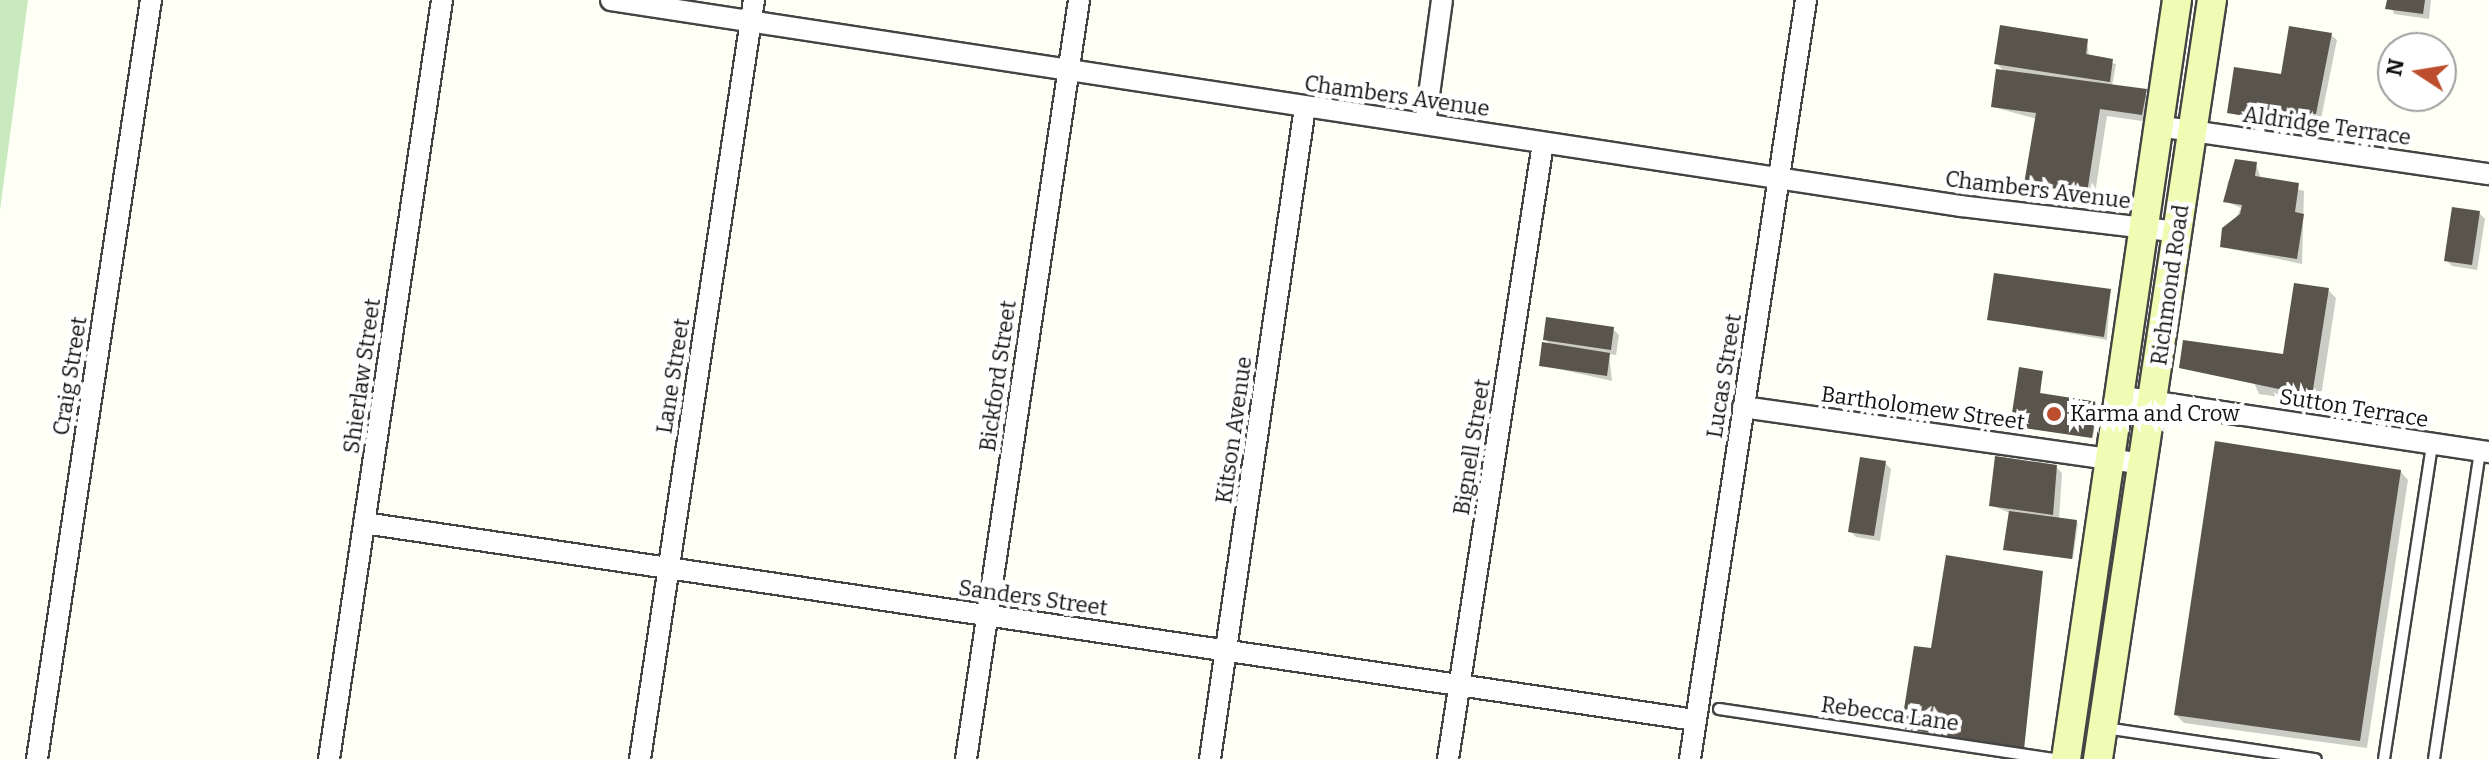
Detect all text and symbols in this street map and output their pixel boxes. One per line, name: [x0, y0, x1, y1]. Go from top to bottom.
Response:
north arrow: [2377, 32, 2457, 112]
text: N: [2380, 56, 2410, 78]
street label: Chambers Avenue: [1303, 70, 1491, 122]
street label: Aldridge Terrace: [2241, 101, 2413, 151]
street label: Chambers Avenue: [1944, 166, 2132, 214]
street label: Richmond Road: [2146, 203, 2194, 367]
street label: Shierlaw Street: [338, 297, 386, 455]
street label: Bickford Street: [974, 299, 1022, 453]
street label: Lucas Street: [1701, 312, 1747, 440]
street label: Craig Street: [48, 315, 92, 437]
street label: Lane Street: [651, 316, 695, 436]
street label: Kitson Avenue: [1211, 355, 1257, 505]
street label: Bignell Street: [1448, 377, 1496, 517]
street label: Bartholomew Street: [1820, 381, 2026, 435]
street label: Sutton Terrace: [2278, 383, 2430, 433]
place label: Karma and Crow: [2070, 401, 2240, 427]
marker: Karma and Crow: [2045, 405, 2063, 423]
street label: Sanders Street: [957, 574, 1109, 622]
street label: Rebecca Lane: [1819, 691, 1961, 737]

